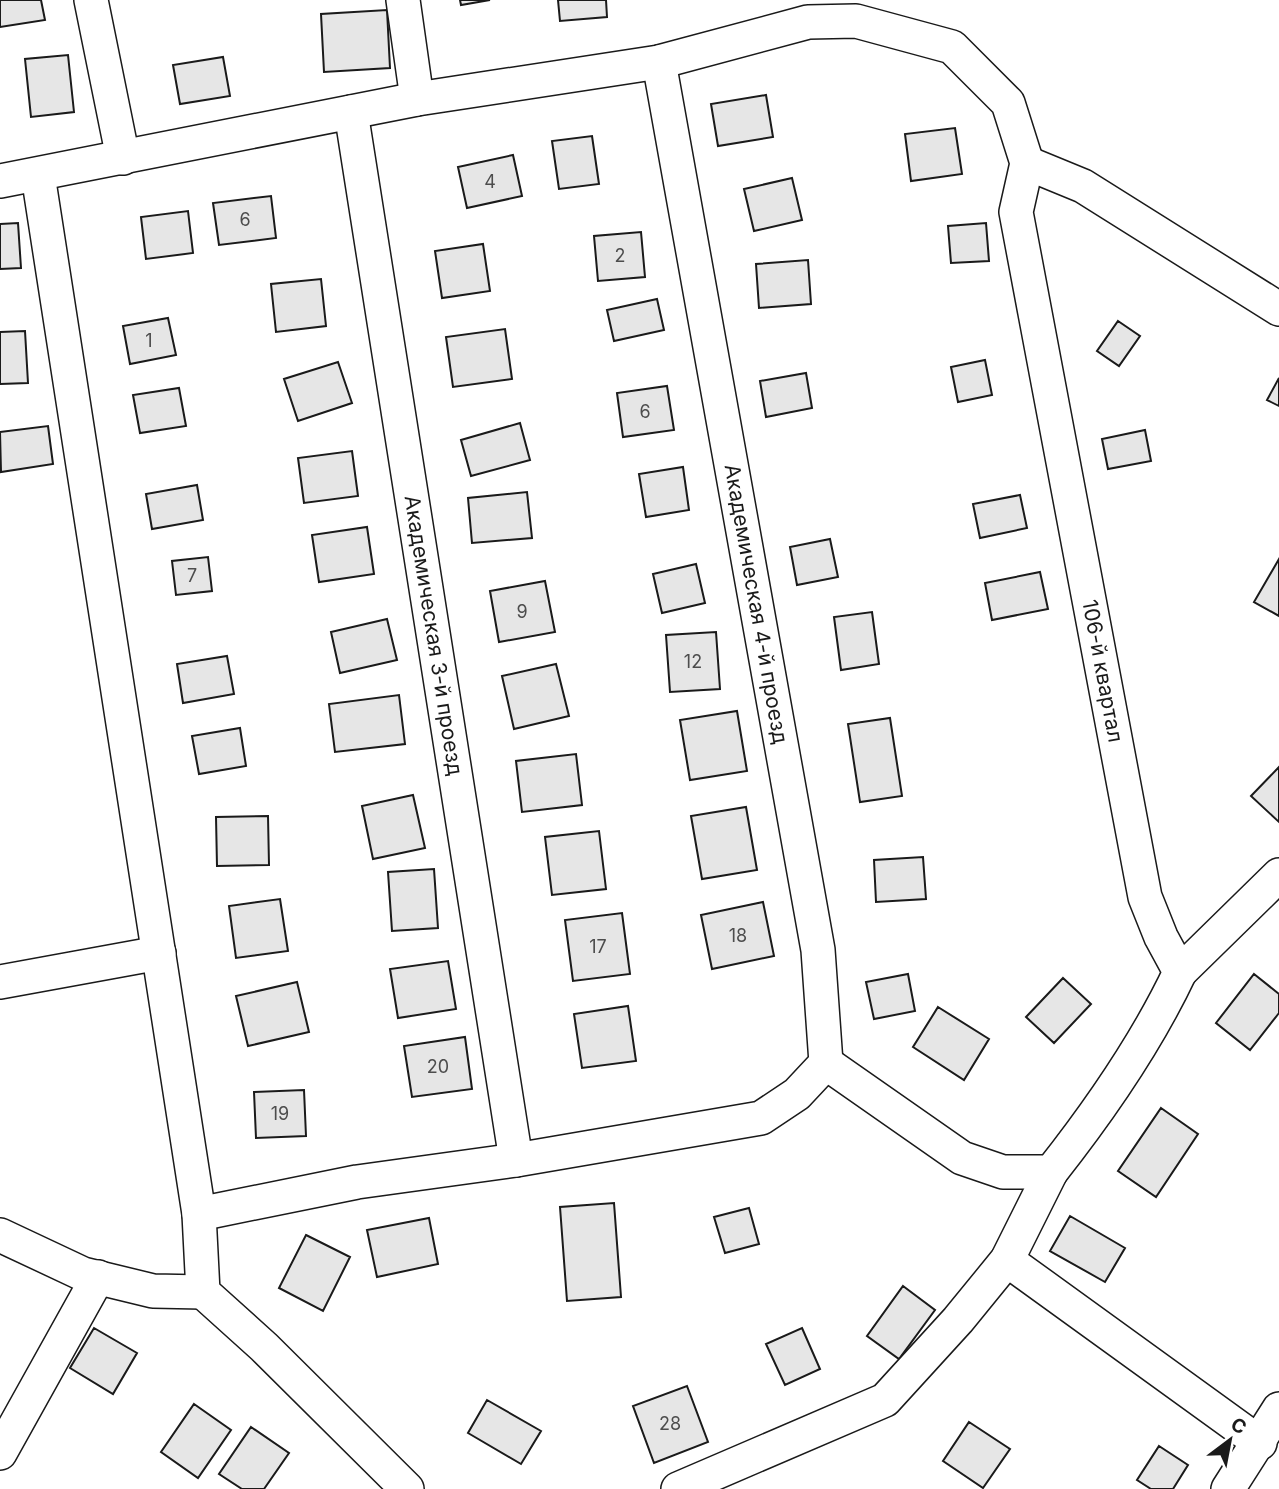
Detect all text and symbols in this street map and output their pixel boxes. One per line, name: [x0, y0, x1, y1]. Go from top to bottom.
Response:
house number: 4: [484, 171, 496, 192]
house number: 6: [239, 209, 251, 230]
house number: 2: [615, 245, 625, 266]
house number: 1: [145, 330, 153, 351]
house number: 6: [639, 401, 651, 422]
street label: Академическая 4-й проезд: [720, 462, 793, 746]
street label: Академическая 3-й проезд: [400, 494, 468, 777]
house number: 7: [187, 565, 197, 586]
street label: 106-й квартал: [1077, 598, 1129, 744]
house number: 9: [516, 601, 528, 622]
house number: 12: [684, 651, 702, 672]
house number: 18: [729, 925, 747, 946]
house number: 17: [589, 936, 607, 957]
house number: 20: [427, 1056, 449, 1077]
house number: 19: [271, 1103, 289, 1124]
north arrow: [1195, 1405, 1265, 1475]
house number: 28: [659, 1413, 681, 1434]
text: С: [1227, 1413, 1251, 1439]

